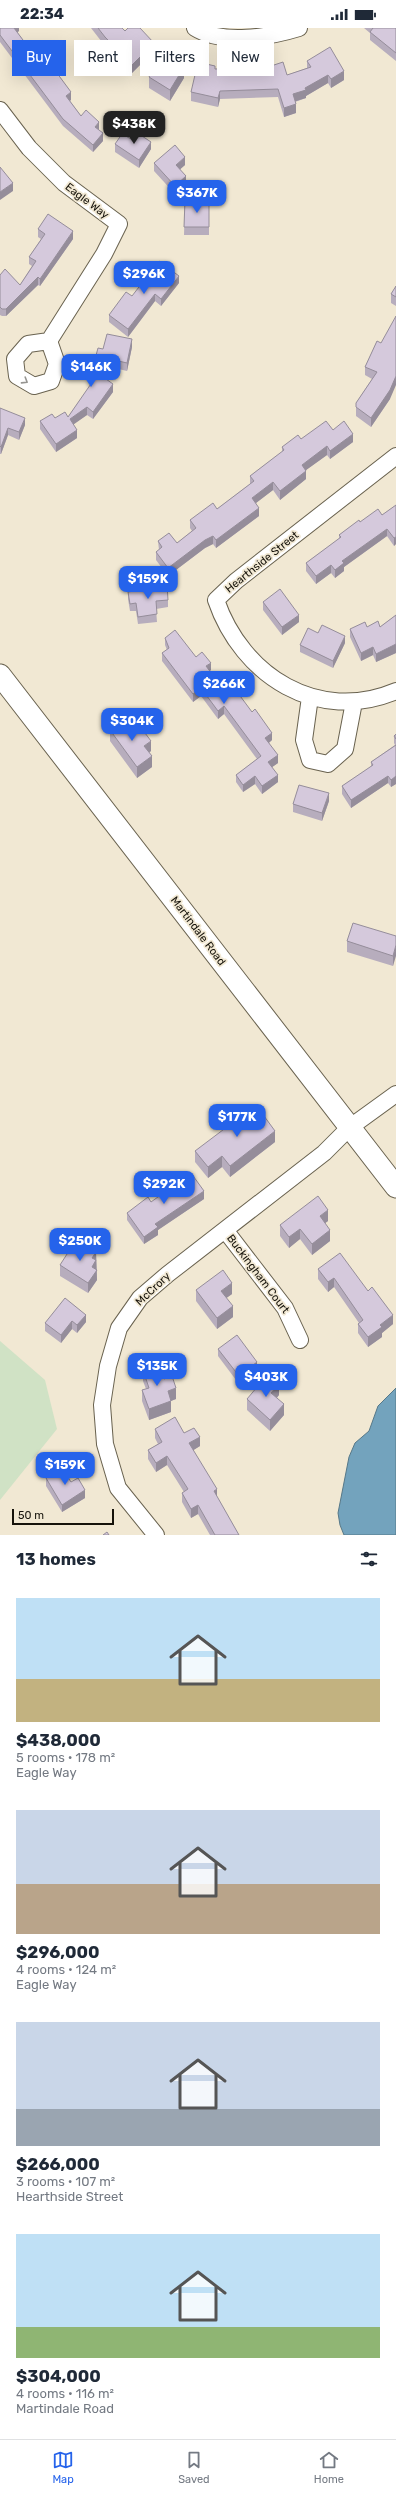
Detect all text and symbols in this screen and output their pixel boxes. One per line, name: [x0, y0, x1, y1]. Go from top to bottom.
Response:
text: 22:34: [20, 5, 64, 23]
chip: Buy: [12, 40, 66, 76]
chip: Rent: [74, 40, 132, 76]
chip: Filters: [140, 40, 209, 76]
chip: New: [217, 40, 274, 76]
pin: $438K: [106, 111, 162, 145]
text: $438K: [112, 116, 156, 131]
street label: Eagle Way: [63, 180, 111, 222]
pin: $367K: [169, 180, 225, 214]
text: $367K: [176, 185, 218, 200]
pin: $296K: [116, 261, 172, 295]
text: $296K: [123, 266, 165, 281]
pin: $146K: [63, 354, 119, 388]
text: $146K: [70, 359, 112, 374]
one-way arrow: [21, 376, 28, 383]
street label: Hearthside Street: [223, 528, 302, 596]
pin: $159K: [120, 566, 176, 600]
text: $159K: [128, 571, 168, 586]
pin: $266K: [196, 671, 252, 705]
text: $266K: [203, 676, 245, 691]
pin: $304K: [104, 708, 160, 742]
text: $304K: [110, 713, 154, 728]
street label: Martindale Road: [168, 894, 228, 968]
pin: $177K: [209, 1104, 265, 1138]
text: $177K: [218, 1109, 256, 1124]
pin: $292K: [136, 1171, 192, 1205]
text: $292K: [143, 1176, 185, 1191]
pin: $250K: [52, 1228, 108, 1262]
street label: Buckingham Court: [224, 1232, 292, 1317]
text: $250K: [59, 1233, 102, 1248]
street label: McCrory: [133, 1270, 173, 1308]
pin: $135K: [129, 1353, 185, 1387]
text: $135K: [137, 1358, 177, 1373]
pin: $403K: [238, 1364, 294, 1398]
text: $403K: [244, 1369, 288, 1384]
pin: $159K: [37, 1452, 93, 1486]
text: $159K: [45, 1457, 85, 1472]
scale bar: [12, 1507, 114, 1526]
text: 50 m: [18, 1509, 44, 1522]
icon: filters: [358, 1548, 380, 1570]
text: 13 homes: [16, 1549, 96, 1569]
icon: home: [162, 1624, 234, 1696]
text: $438,000: [16, 1730, 101, 1750]
text: 5 rooms · 178 m²: [16, 1750, 115, 1765]
text: Eagle Way: [16, 1765, 77, 1780]
icon: home: [162, 1836, 234, 1908]
text: $296,000: [16, 1942, 100, 1962]
text: 4 rooms · 124 m²: [16, 1962, 116, 1977]
text: Eagle Way: [16, 1977, 77, 1992]
icon: home: [162, 2048, 234, 2120]
text: $266,000: [16, 2154, 100, 2174]
text: 3 rooms · 107 m²: [16, 2174, 115, 2189]
text: Hearthside Street: [16, 2189, 123, 2204]
icon: home: [162, 2260, 234, 2332]
text: $304,000: [16, 2366, 101, 2386]
text: 4 rooms · 116 m²: [16, 2386, 114, 2401]
text: Martindale Road: [16, 2401, 114, 2416]
tab: Map: [52, 2449, 74, 2486]
tab: Saved: [178, 2449, 210, 2486]
tab: Home: [314, 2449, 344, 2486]

